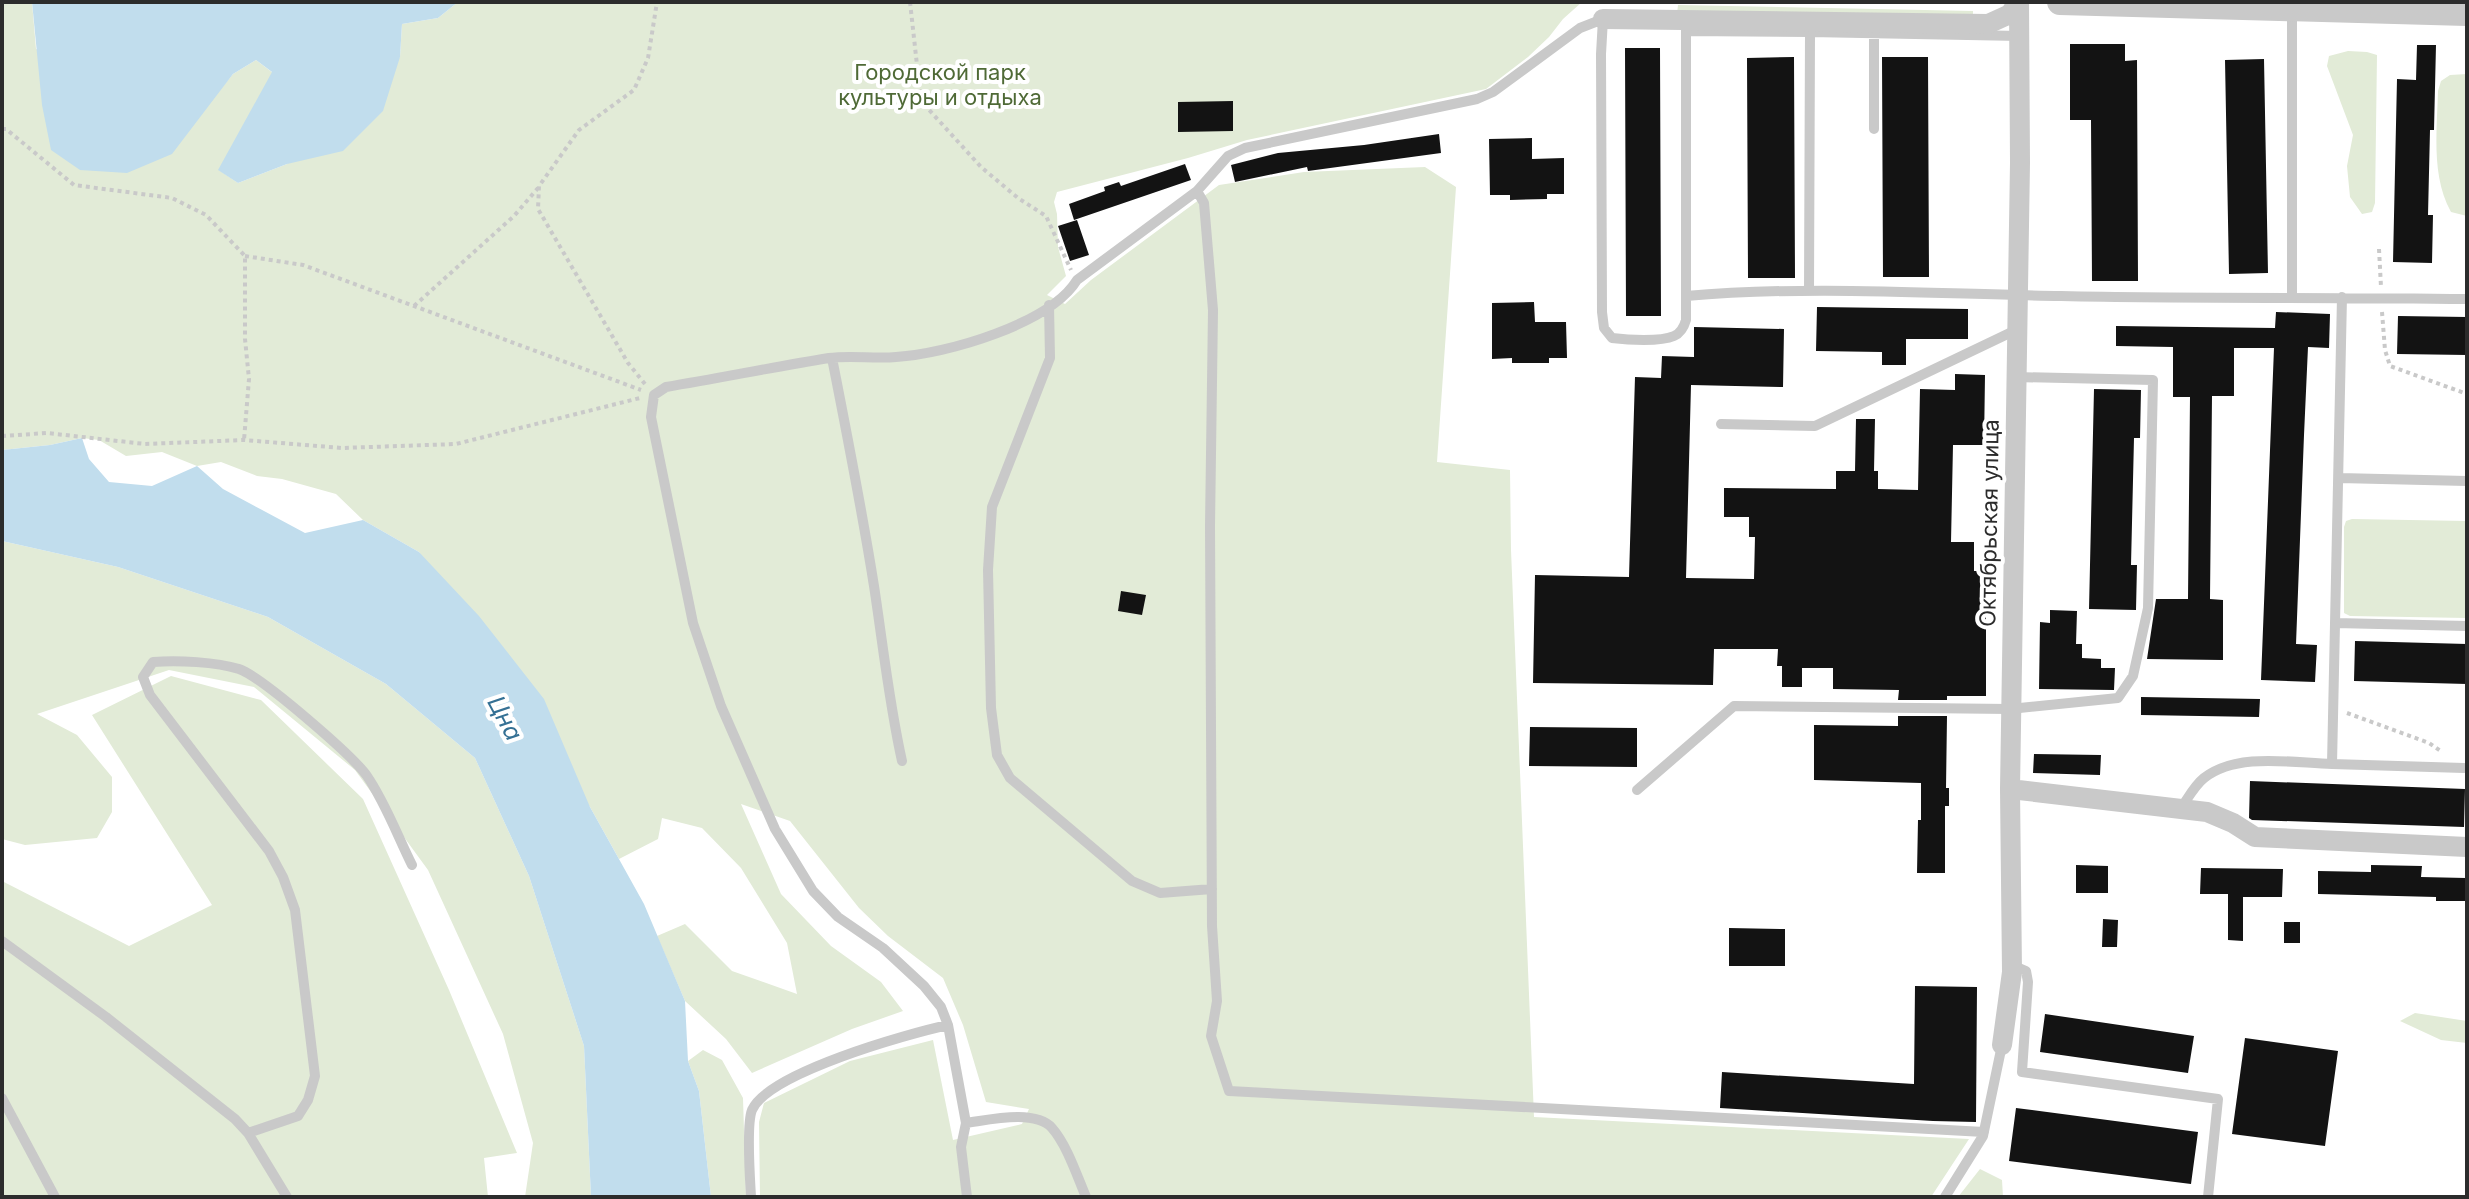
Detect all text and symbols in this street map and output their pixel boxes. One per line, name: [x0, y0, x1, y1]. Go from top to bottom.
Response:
park label: Городской парк культуры и отдыха: [838, 59, 1042, 110]
street label: Октябрьская улица: [1974, 419, 2004, 627]
water label: Цна: [481, 691, 529, 745]

